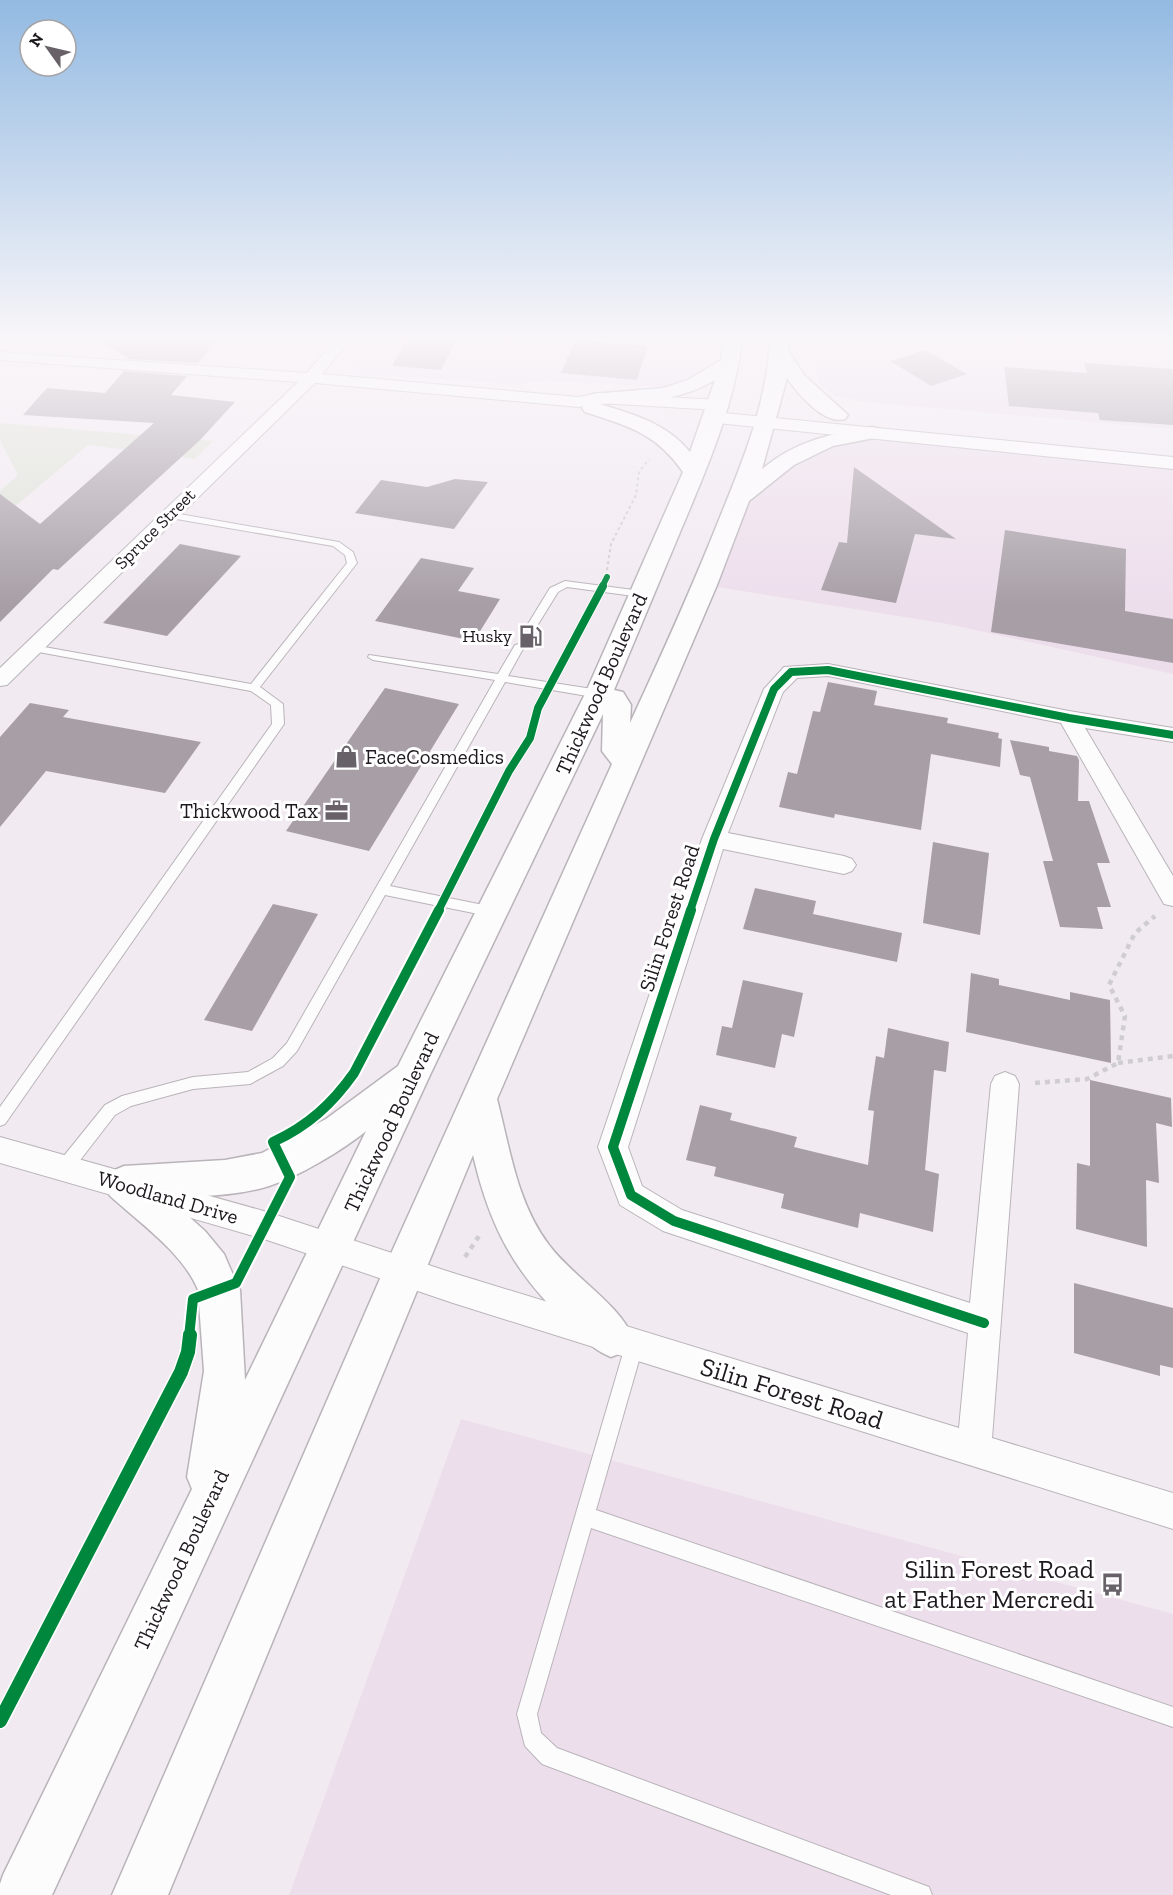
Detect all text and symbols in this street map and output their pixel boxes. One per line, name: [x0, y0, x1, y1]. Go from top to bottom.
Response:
north arrow: [18, 18, 78, 78]
text: N: [25, 30, 47, 50]
street label: Spruce Street: [110, 484, 200, 574]
street label: Thickwood Boulevard: [550, 589, 653, 779]
fuel station icon: Husky: [517, 623, 543, 649]
place label: Husky: [462, 625, 513, 647]
shop icon: FaceCosmedics: [334, 743, 360, 769]
place label: FaceCosmedics: [365, 744, 504, 769]
office icon: Thickwood Tax: [323, 797, 349, 823]
place label: Thickwood Tax: [180, 798, 318, 823]
street label: Silin Forest Road: [633, 841, 705, 995]
street label: Thickwood Boulevard: [338, 1027, 444, 1216]
street label: Woodland Drive: [95, 1165, 241, 1229]
street label: Silin Forest Road: [697, 1350, 887, 1436]
street label: Thickwood Boulevard: [128, 1465, 234, 1654]
place label: Silin Forest Road at Father Mercredi: [884, 1553, 1094, 1615]
bus stop icon: Silin Forest Road at Father Mercredi: [1099, 1571, 1125, 1597]

